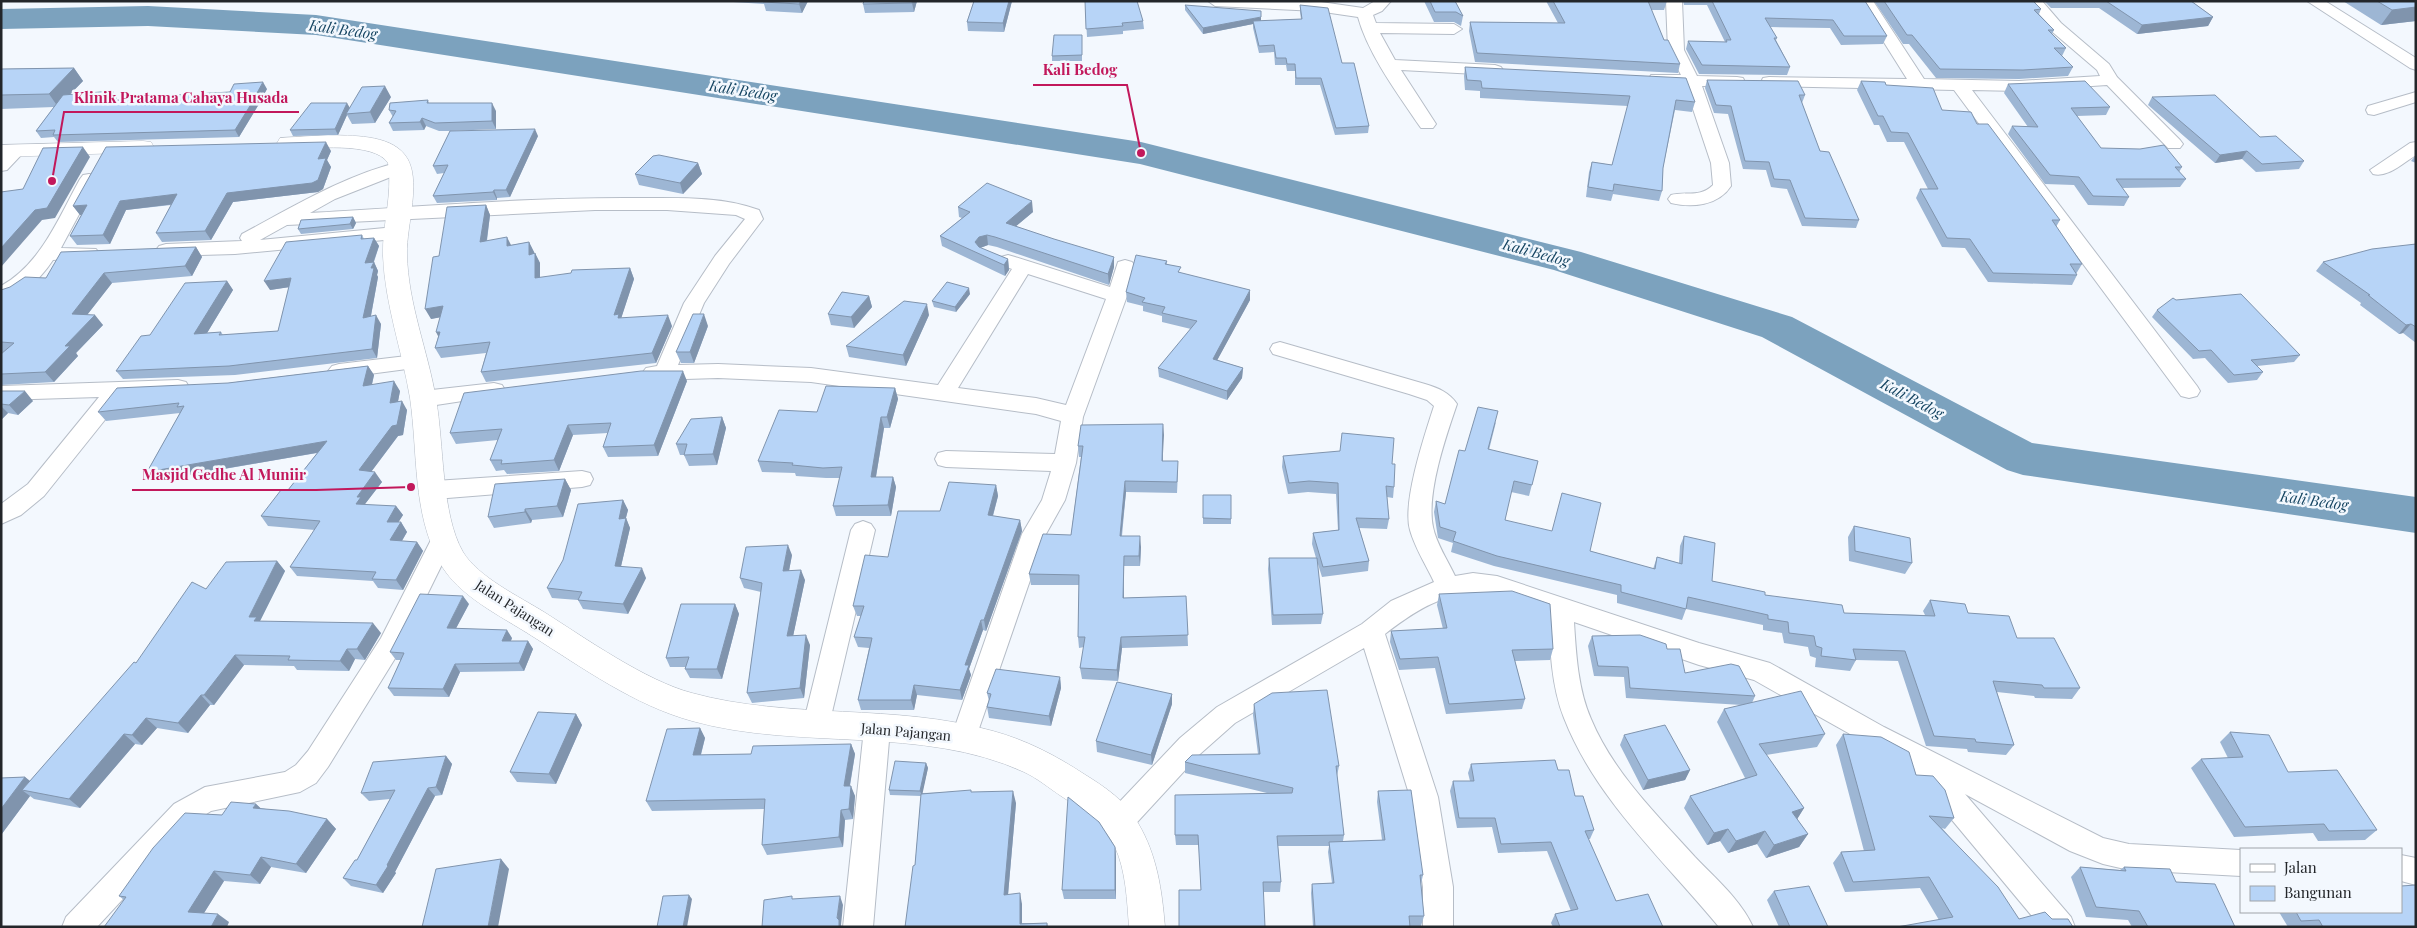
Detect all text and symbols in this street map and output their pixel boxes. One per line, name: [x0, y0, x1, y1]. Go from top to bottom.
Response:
water label: Kali Bedog: [307, 14, 380, 44]
callout: Kali Bedog: [1033, 55, 1127, 85]
text: Kali Bedog: [1043, 59, 1118, 79]
water label: Kali Bedog: [707, 75, 780, 105]
callout: Klinik Pratama Cahaya Husada: [64, 82, 299, 112]
text: Klinik Pratama Cahaya Husada: [74, 87, 289, 107]
water label: Kali Bedog: [1500, 233, 1573, 271]
water label: Kali Bedog: [1877, 373, 1948, 424]
callout: Masjid Gedhe Al Muniir: [132, 460, 316, 490]
text: Masjid Gedhe Al Muniir: [142, 464, 306, 484]
water label: Kali Bedog: [2278, 485, 2351, 515]
street label: Jalan Pajangan: [471, 574, 559, 641]
street label: Jalan Pajangan: [859, 718, 953, 745]
legend: [2240, 848, 2402, 913]
text: Jalan: [2283, 857, 2317, 877]
text: Bangunan: [2284, 882, 2352, 902]

